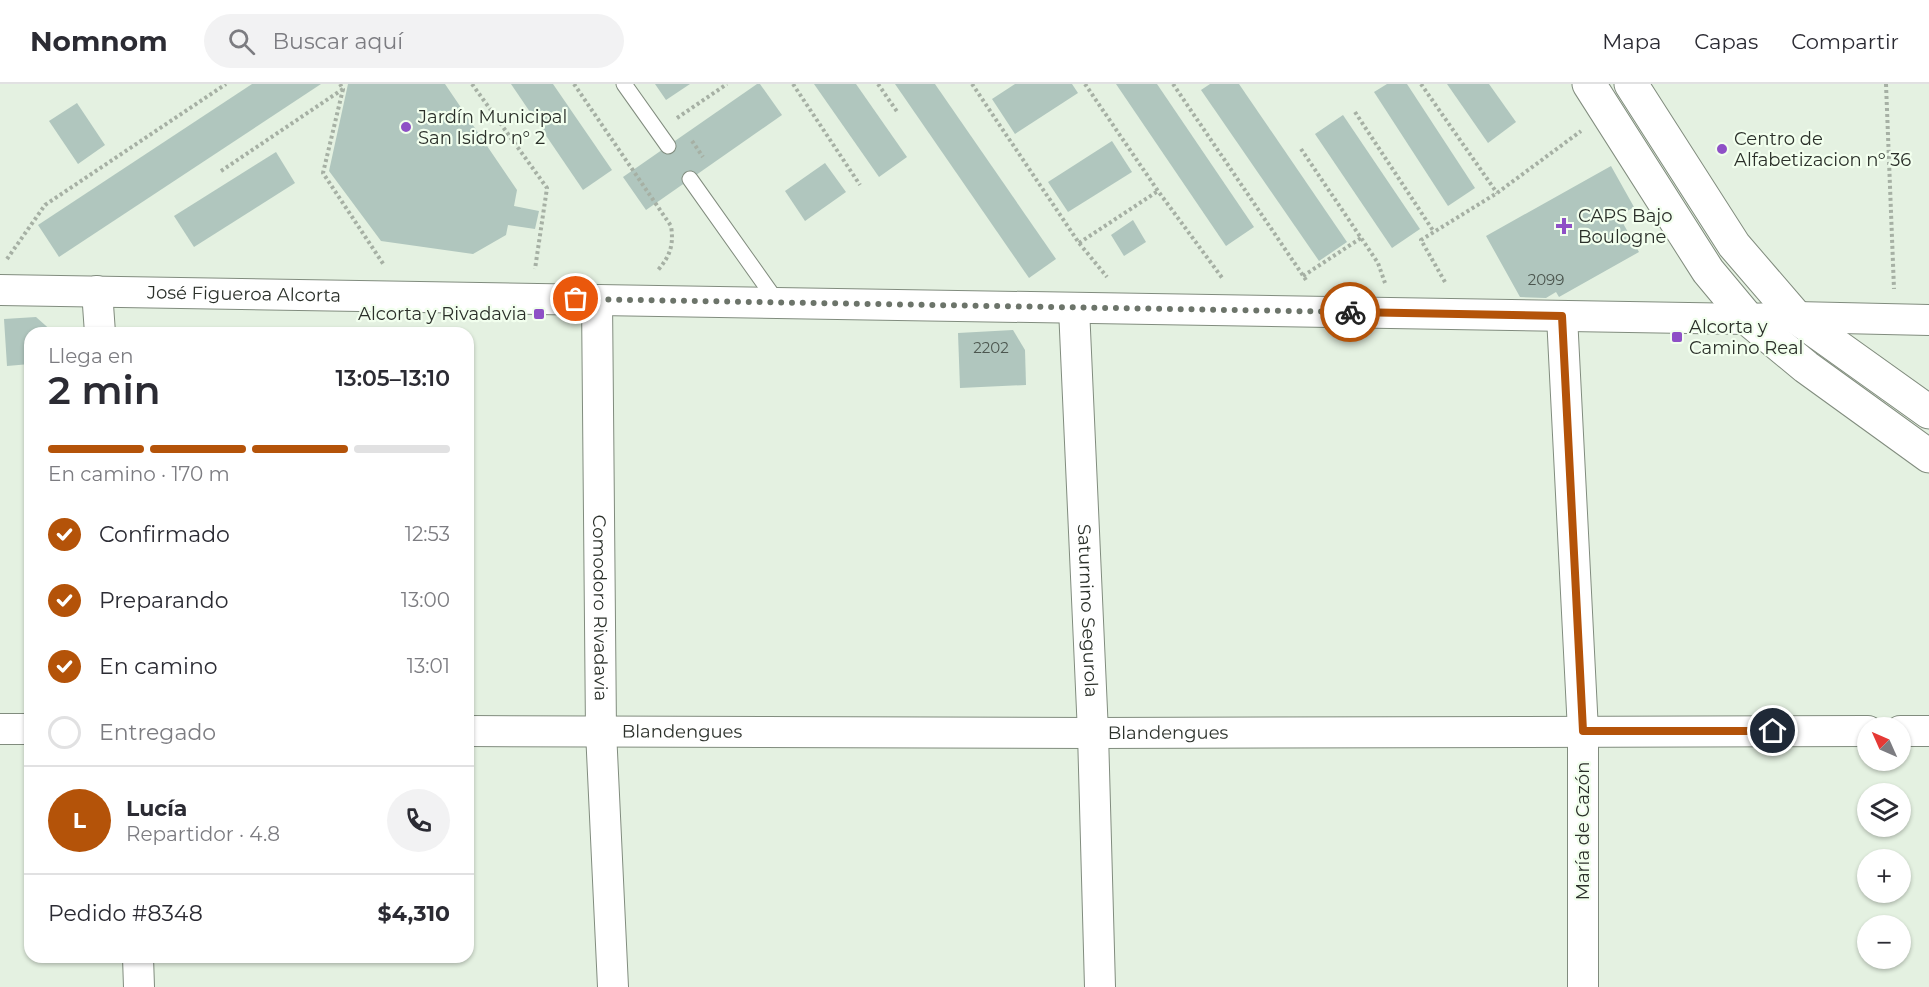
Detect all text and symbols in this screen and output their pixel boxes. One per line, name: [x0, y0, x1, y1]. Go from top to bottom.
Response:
search box: [204, 14, 624, 68]
text: Nomnom: [30, 24, 168, 58]
icon: search: [225, 25, 258, 58]
text: Buscar aquí: [273, 28, 403, 55]
text: Mapa: [1602, 29, 1661, 54]
text: Capas: [1694, 29, 1758, 54]
text: Compartir: [1791, 29, 1899, 54]
place label: Jardín Municipal San Isidro n° 2: [417, 106, 567, 149]
marker: Jardín Municipal San Isidro n° 2: [399, 120, 413, 134]
place label: Centro de Alfabetizacion nº 36: [1734, 128, 1911, 171]
marker: Centro de Alfabetizacion nº 36: [1715, 142, 1729, 156]
place label: CAPS Bajo Boulogne: [1578, 205, 1672, 248]
marker: CAPS Bajo Boulogne: [1555, 217, 1573, 235]
house number: 2099: [1528, 270, 1564, 289]
pin: [550, 273, 601, 324]
street label: José Figueroa Alcorta: [146, 281, 341, 307]
icon: bag: [559, 282, 592, 315]
courier: [1320, 282, 1380, 342]
icon: bike: [1334, 296, 1367, 329]
place label: Alcorta y Rivadavia: [358, 303, 527, 325]
marker: Alcorta y Rivadavia: [532, 307, 546, 321]
place label: Alcorta y Camino Real: [1689, 316, 1803, 359]
marker: Alcorta y Camino Real: [1670, 330, 1684, 344]
house number: 2202: [973, 338, 1009, 357]
text: Llega en: [48, 344, 134, 368]
text: 13:05–13:10: [335, 365, 450, 392]
text: 2 min: [48, 366, 161, 414]
text: En camino · 170 m: [48, 462, 230, 486]
street label: Comodoro Rivadavia: [588, 515, 612, 701]
icon: check: [48, 518, 81, 551]
text: Confirmado: [99, 521, 230, 548]
text: 12:53: [405, 522, 450, 546]
street label: Saturnino Segurola: [1073, 523, 1102, 698]
icon: check: [48, 584, 81, 617]
text: Preparando: [99, 587, 228, 614]
text: 13:00: [401, 588, 450, 612]
icon: check: [48, 650, 81, 683]
text: En camino: [99, 653, 218, 680]
text: 13:01: [407, 654, 450, 678]
pin: [1747, 705, 1798, 756]
icon: home: [1756, 714, 1789, 747]
north arrow: [1857, 717, 1911, 771]
map controls: [1857, 717, 1911, 969]
text: Entregado: [99, 719, 216, 746]
street label: Blandengues: [622, 720, 743, 743]
street label: Blandengues: [1108, 722, 1229, 744]
street label: María de Cazón: [1572, 762, 1594, 900]
button: layers: [1857, 783, 1911, 837]
button: phone: [387, 789, 450, 852]
text: Lucía: [126, 795, 187, 822]
text: L: [73, 807, 86, 834]
text: Repartidor · 4.8: [126, 822, 280, 846]
button: +: [1857, 849, 1911, 903]
text: Pedido #8348: [48, 900, 203, 927]
text: $4,310: [378, 900, 450, 927]
button: −: [1857, 915, 1911, 969]

